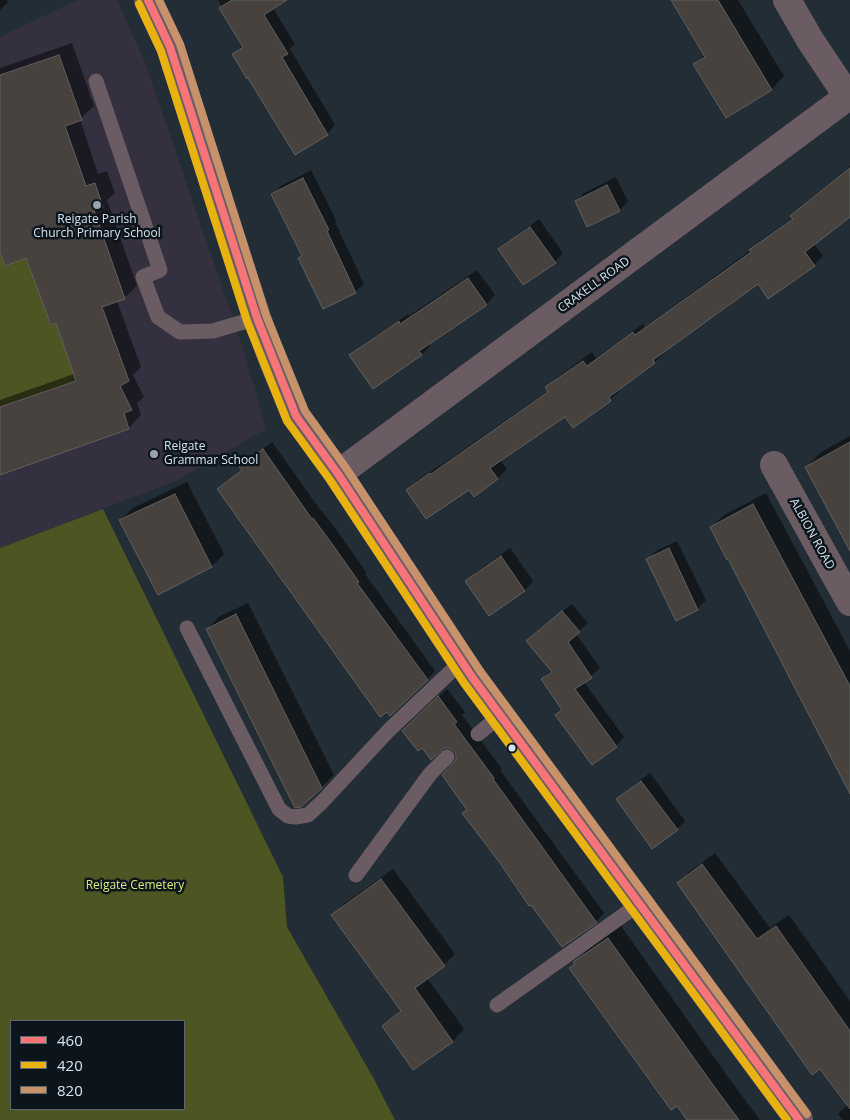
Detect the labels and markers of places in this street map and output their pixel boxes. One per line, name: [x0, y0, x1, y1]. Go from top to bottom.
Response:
marker: Reigate Parish Church Primary School: [91, 199, 103, 211]
place label: Reigate Parish Church Primary School: [33, 213, 161, 241]
place label: Reigate Grammar School: [164, 440, 258, 468]
marker: Reigate Grammar School: [148, 448, 160, 460]
unlabelled marker: [507, 743, 517, 753]

